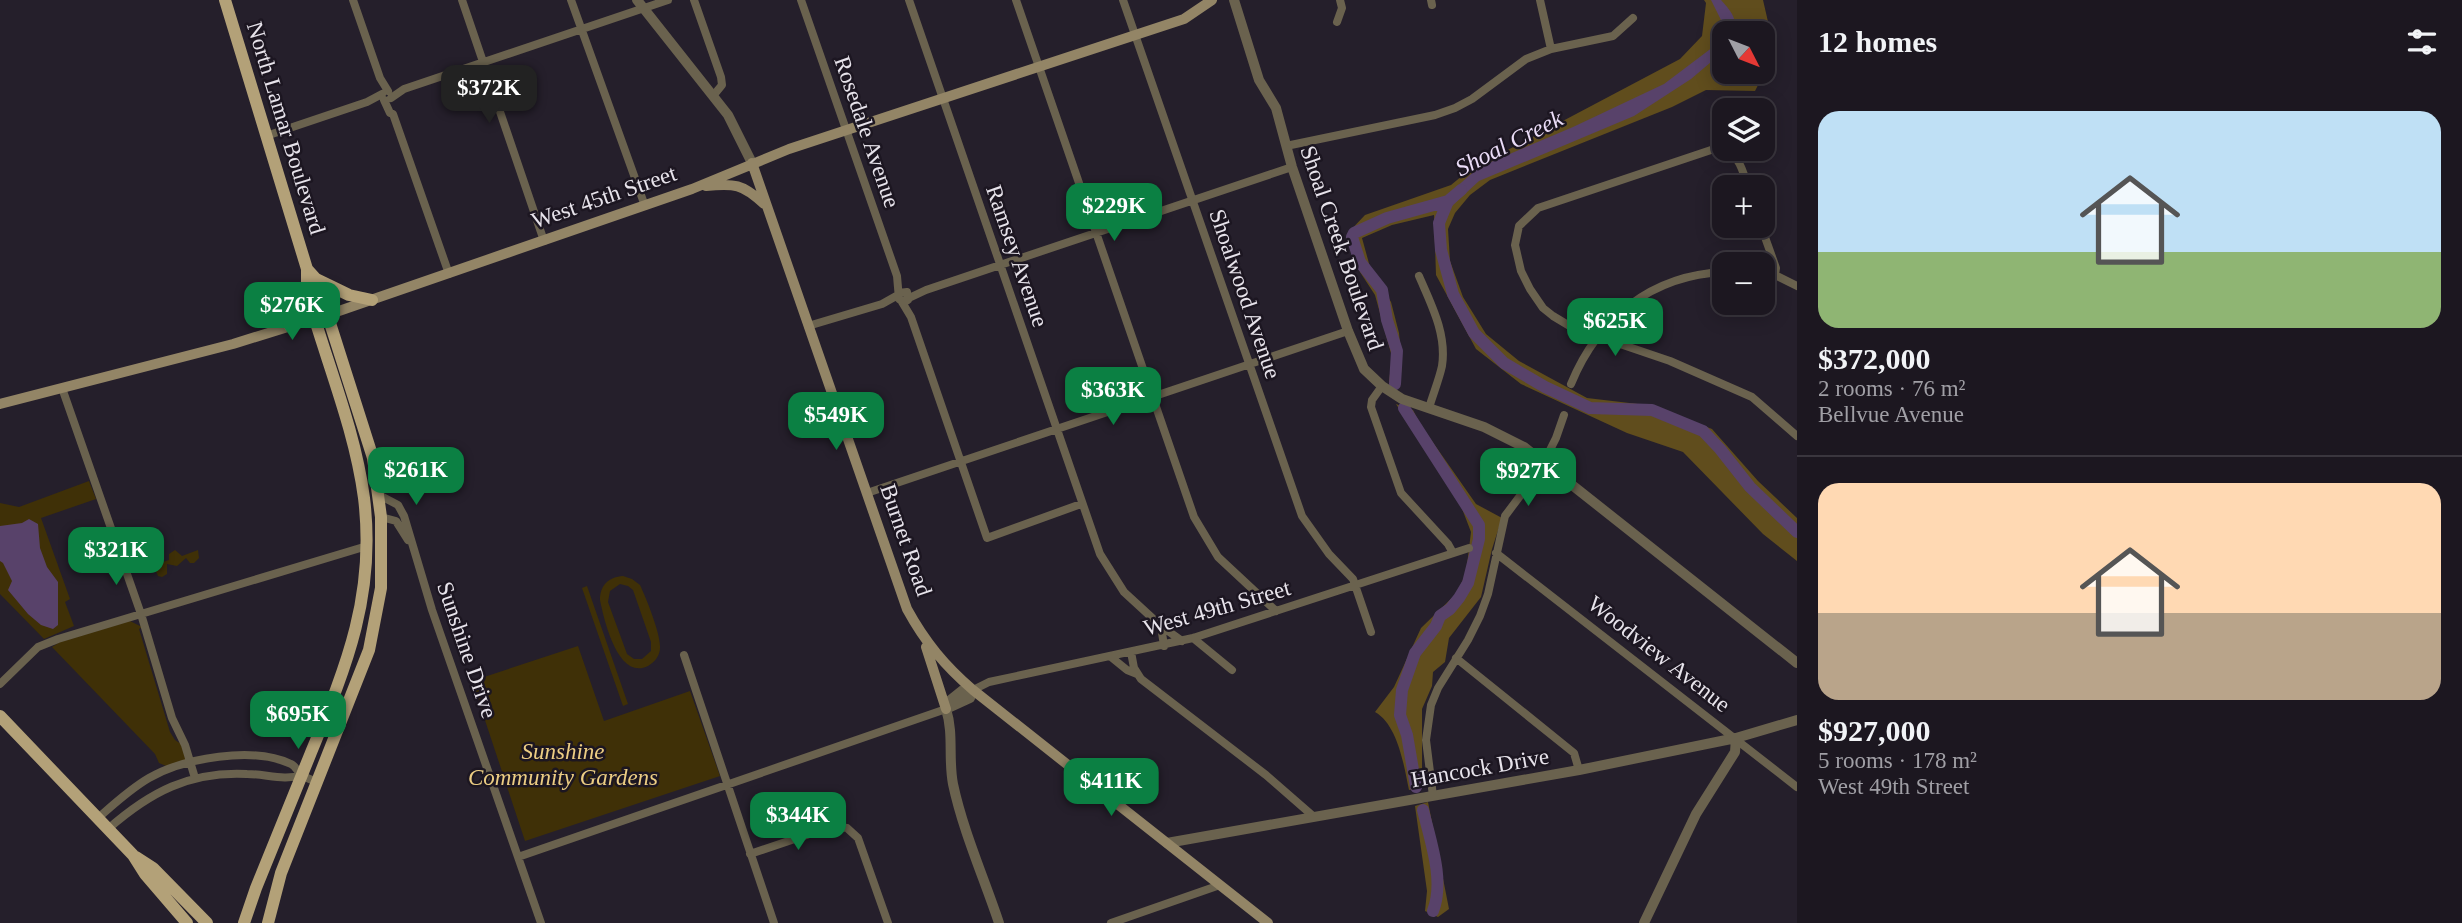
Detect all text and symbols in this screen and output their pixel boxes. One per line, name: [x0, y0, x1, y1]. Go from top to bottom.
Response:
street label: North Lamar Boulevard: [242, 19, 330, 238]
north arrow: [1712, 21, 1774, 84]
map controls: [1712, 21, 1775, 315]
icon: filters: [2403, 23, 2441, 61]
text: 12 homes: [1818, 25, 1937, 58]
street label: Rosedale Avenue: [829, 53, 905, 211]
pin: $372K: [440, 66, 538, 125]
text: $372K: [457, 75, 521, 100]
button: layers: [1712, 98, 1775, 161]
water label: Shoal Creek: [1451, 105, 1567, 181]
street label: Shoal Creek Boulevard: [1295, 142, 1389, 354]
icon: home: [2067, 157, 2193, 283]
street label: West 45th Street: [528, 160, 680, 233]
button: +: [1712, 175, 1775, 238]
street label: Ramsey Avenue: [981, 182, 1053, 330]
pin: $229K: [1065, 184, 1163, 243]
text: $229K: [1082, 193, 1146, 218]
street label: Shoalwood Avenue: [1204, 206, 1286, 382]
button: −: [1712, 252, 1775, 315]
pin: $276K: [243, 282, 341, 342]
text: $276K: [260, 292, 324, 317]
pin: $625K: [1566, 298, 1664, 358]
text: $625K: [1583, 308, 1647, 333]
text: $372,000: [1818, 342, 1931, 375]
pin: $363K: [1064, 368, 1162, 427]
text: 2 rooms · 76 m²: [1818, 376, 1965, 401]
text: $363K: [1081, 377, 1145, 402]
pin: $549K: [787, 392, 885, 452]
text: $549K: [804, 402, 868, 427]
text: Bellvue Avenue: [1818, 402, 1964, 427]
pin: $261K: [367, 448, 465, 507]
pin: $927K: [1479, 448, 1577, 508]
text: $261K: [384, 457, 448, 482]
text: $927K: [1496, 458, 1560, 483]
street label: Burnet Road: [875, 481, 937, 600]
pin: $321K: [67, 528, 165, 587]
icon: home: [2067, 529, 2193, 655]
text: $321K: [84, 537, 148, 562]
street label: West 49th Street: [1141, 575, 1294, 641]
street label: Sunshine Drive: [432, 579, 502, 721]
street label: Woodview Avenue: [1583, 591, 1735, 717]
pin: $695K: [249, 692, 347, 751]
text: $695K: [266, 701, 330, 726]
text: $927,000: [1818, 714, 1931, 747]
park label: Sunshine Community Gardens: [468, 739, 658, 790]
street label: Hancock Drive: [1409, 744, 1551, 792]
text: 5 rooms · 178 m²: [1818, 748, 1977, 773]
pin: $411K: [1062, 758, 1160, 818]
text: $411K: [1080, 768, 1142, 793]
text: West 49th Street: [1818, 774, 1969, 799]
pin: $344K: [749, 792, 847, 852]
text: $344K: [766, 802, 830, 827]

